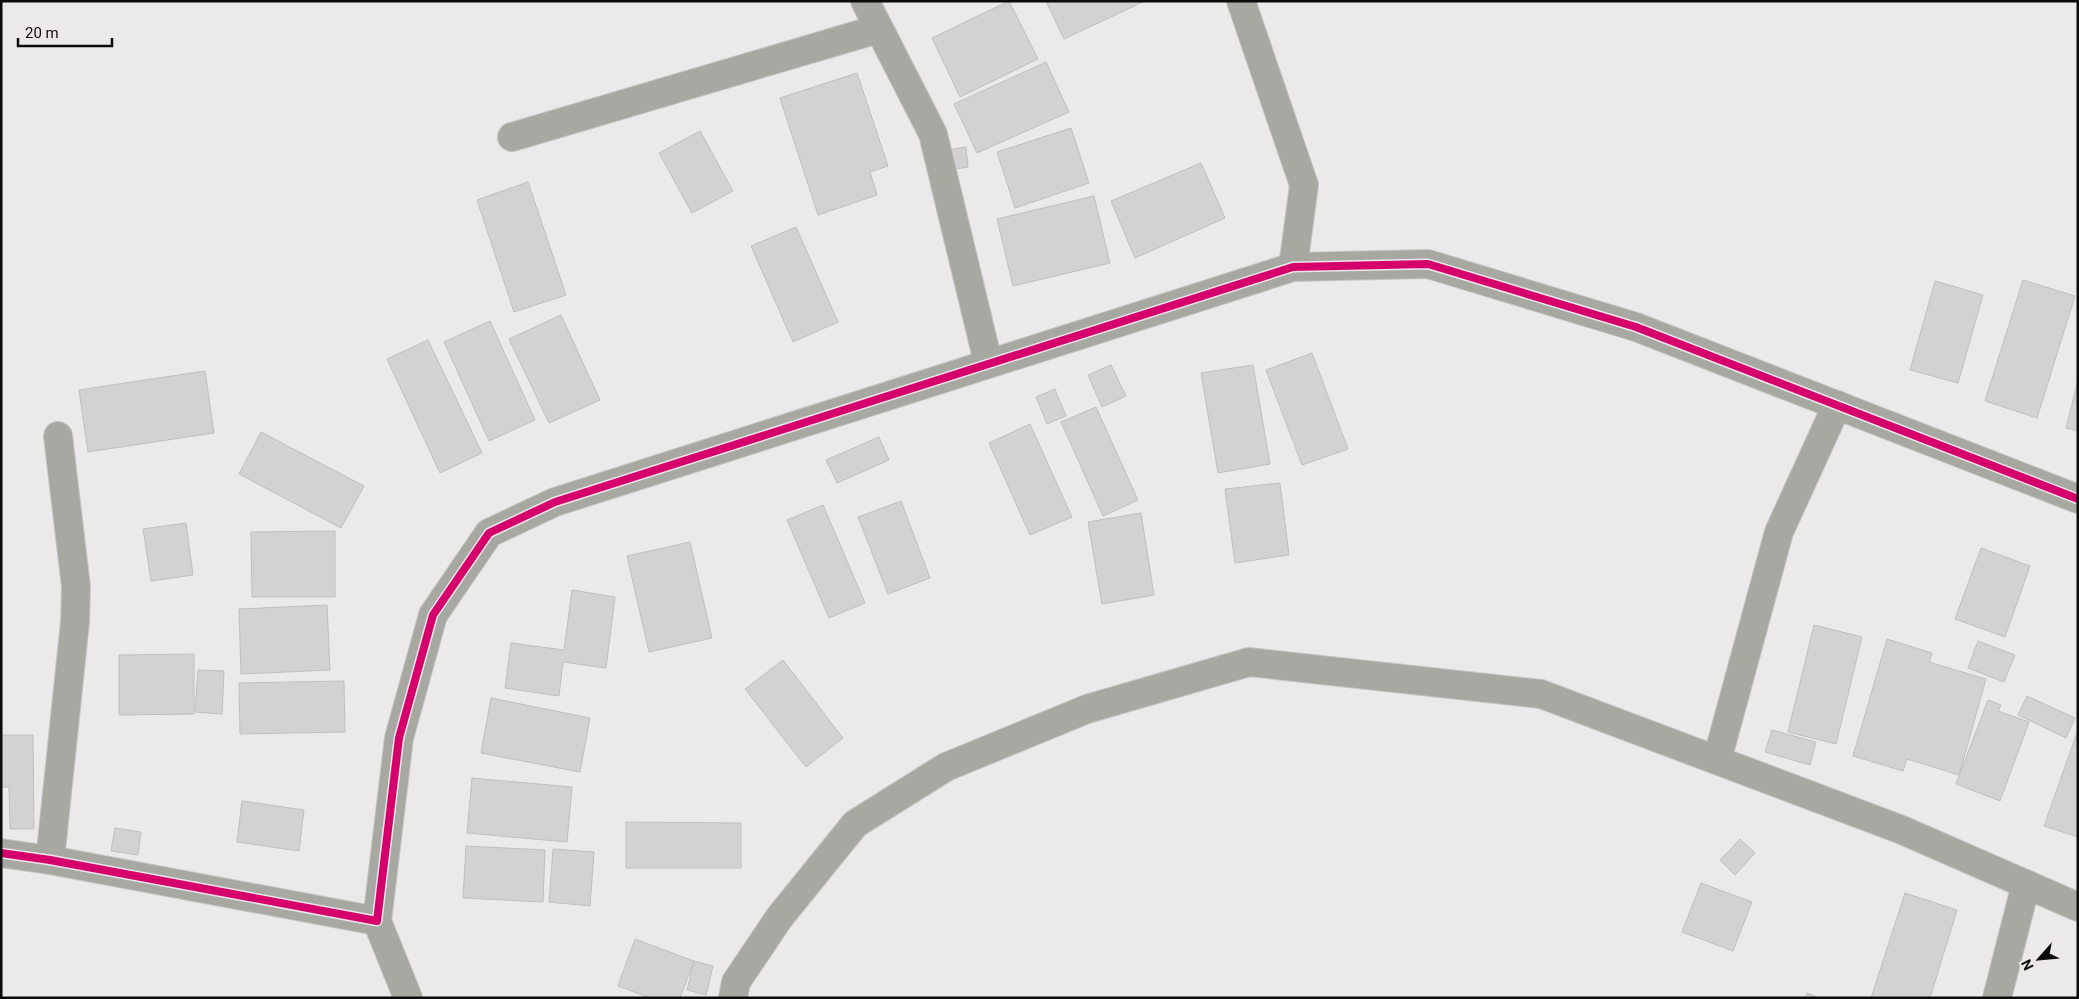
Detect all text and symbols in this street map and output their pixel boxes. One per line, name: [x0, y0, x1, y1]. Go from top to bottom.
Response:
scale bar: [18, 15, 111, 47]
text: 20 m: [25, 24, 59, 42]
north arrow: [2014, 934, 2064, 984]
text: N: [2018, 957, 2037, 973]

